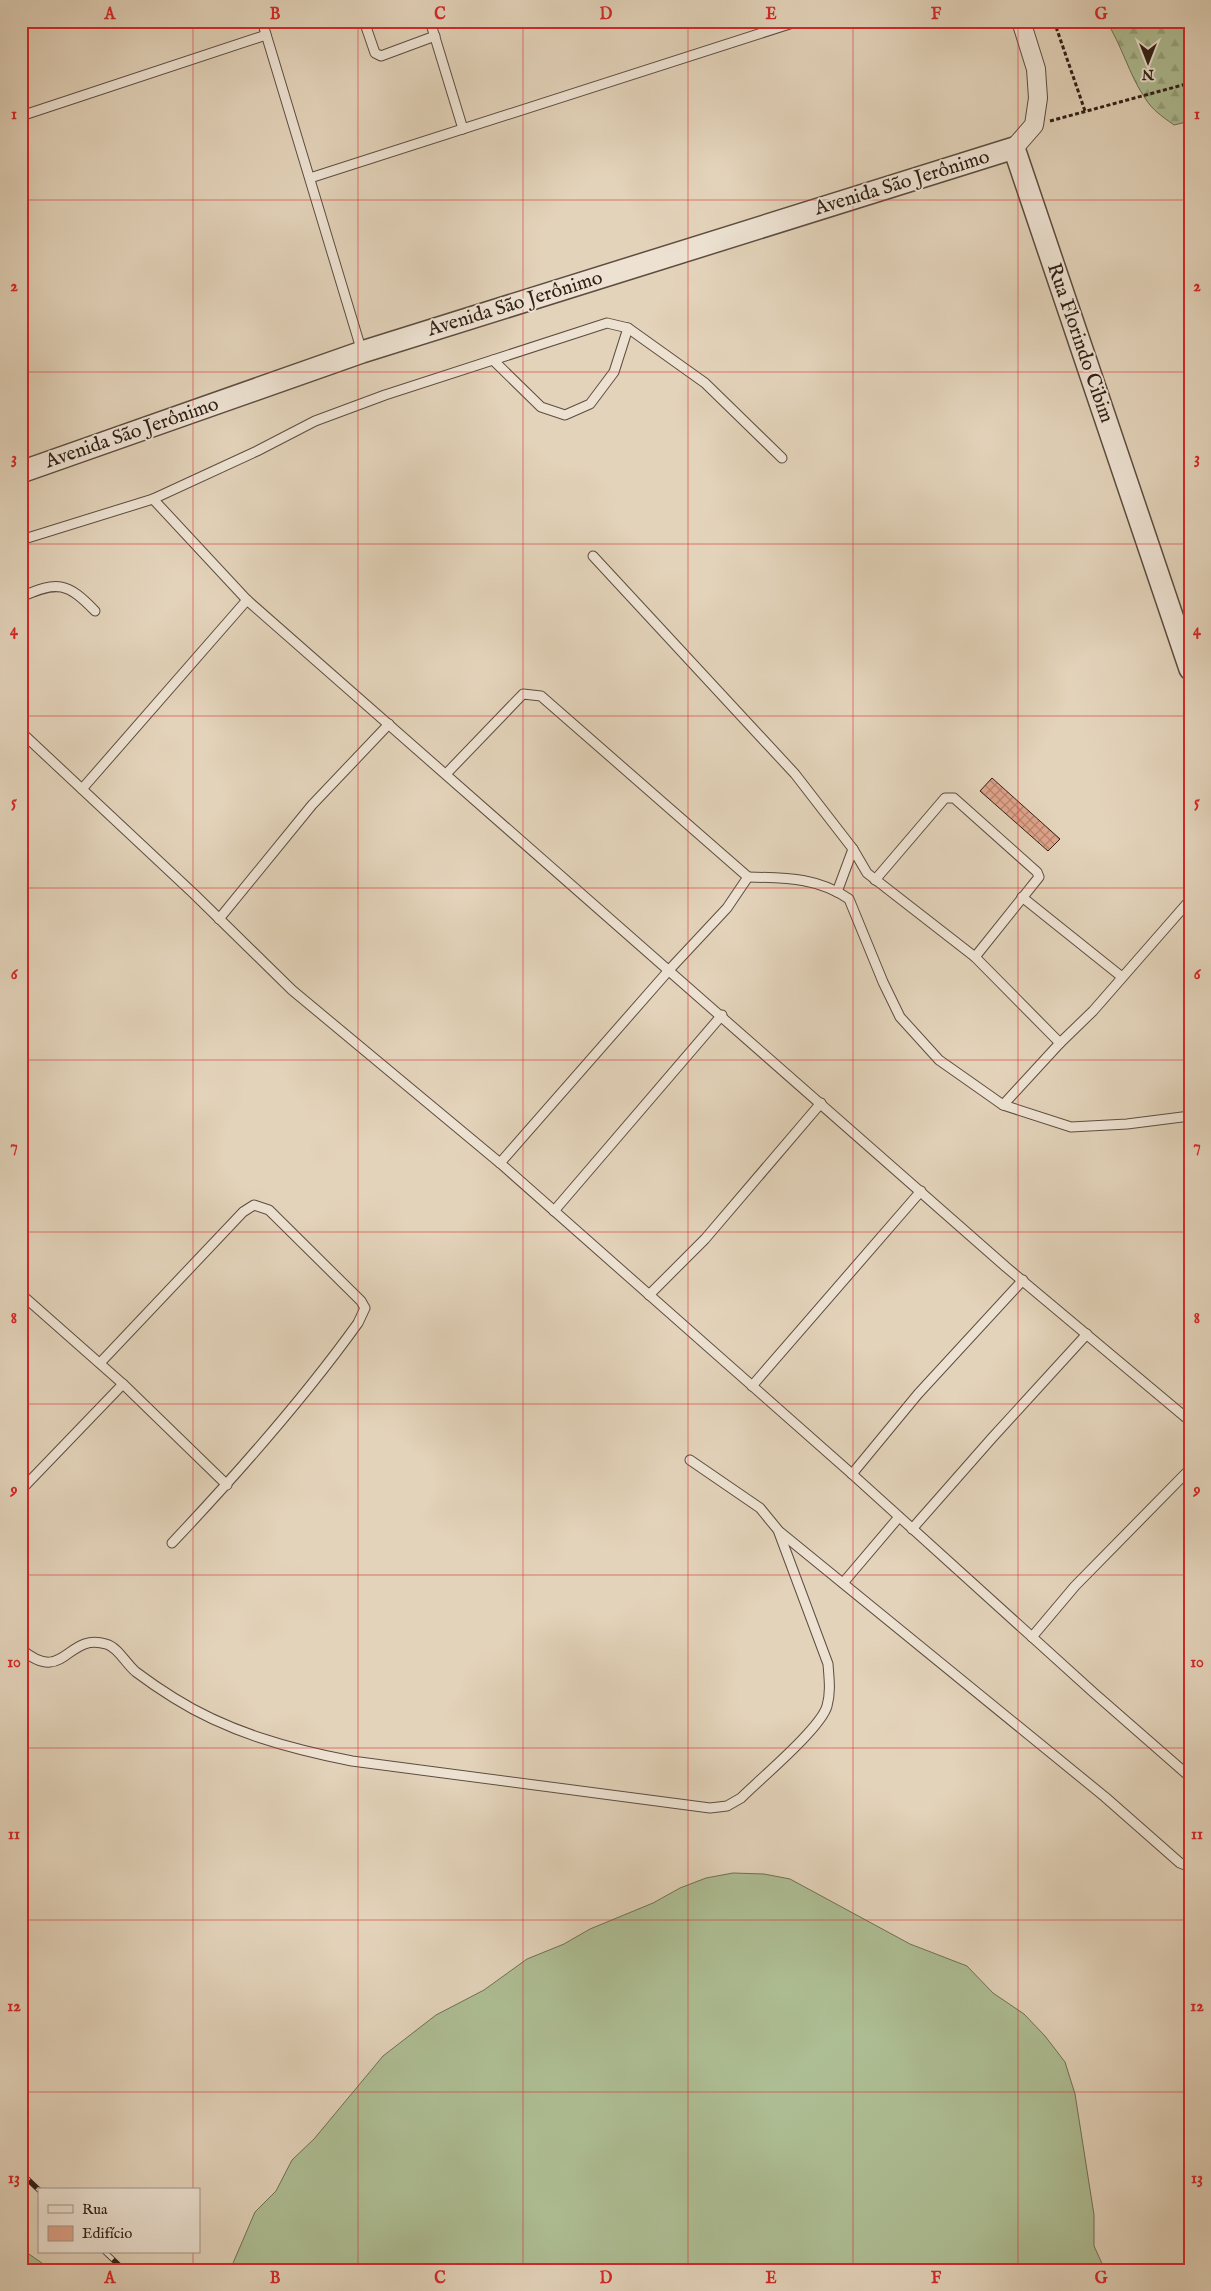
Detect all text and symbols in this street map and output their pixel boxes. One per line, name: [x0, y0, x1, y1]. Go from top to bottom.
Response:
text: A: [104, 5, 117, 25]
text: B: [270, 5, 281, 25]
text: C: [434, 5, 446, 25]
text: D: [600, 5, 613, 25]
text: E: [765, 5, 777, 25]
text: F: [931, 5, 942, 25]
text: G: [1095, 5, 1108, 25]
north arrow: [1124, 38, 1174, 88]
text: N: [1142, 65, 1155, 83]
text: 1: [11, 105, 17, 125]
text: 1: [1194, 105, 1200, 125]
street label: Avenida São Jerônimo: [810, 144, 993, 222]
street label: Rua Florindo Cibim: [1041, 260, 1119, 426]
street label: Avenida São Jerônimo: [423, 265, 606, 343]
text: 2: [10, 277, 18, 297]
text: 2: [1193, 277, 1201, 297]
street label: Avenida São Jerônimo: [41, 392, 222, 475]
text: 3: [11, 449, 17, 469]
text: 3: [1194, 449, 1200, 469]
text: 4: [10, 621, 19, 641]
text: 4: [1193, 621, 1202, 641]
text: 5: [11, 793, 17, 813]
text: 5: [1194, 793, 1200, 813]
text: 6: [11, 965, 19, 985]
text: 6: [1194, 965, 1202, 985]
text: 7: [10, 1137, 18, 1157]
text: 7: [1193, 1137, 1201, 1157]
text: 8: [11, 1309, 17, 1329]
text: 8: [1194, 1309, 1200, 1329]
text: 9: [10, 1481, 18, 1501]
text: 9: [1193, 1481, 1201, 1501]
text: 10: [7, 1653, 21, 1673]
text: 10: [1190, 1653, 1204, 1673]
text: 11: [8, 1825, 20, 1845]
text: 11: [1191, 1825, 1203, 1845]
text: 12: [7, 1997, 21, 2017]
text: 12: [1190, 1997, 1204, 2017]
text: 13: [8, 2169, 20, 2189]
text: 13: [1191, 2169, 1203, 2189]
legend: [38, 2188, 200, 2254]
text: Rua: [82, 2200, 108, 2219]
text: Edifício: [82, 2224, 132, 2243]
text: A: [104, 2269, 117, 2289]
text: B: [270, 2269, 281, 2289]
text: C: [434, 2269, 446, 2289]
text: D: [600, 2269, 613, 2289]
text: E: [765, 2269, 777, 2289]
text: F: [931, 2269, 942, 2289]
text: G: [1095, 2269, 1108, 2289]

